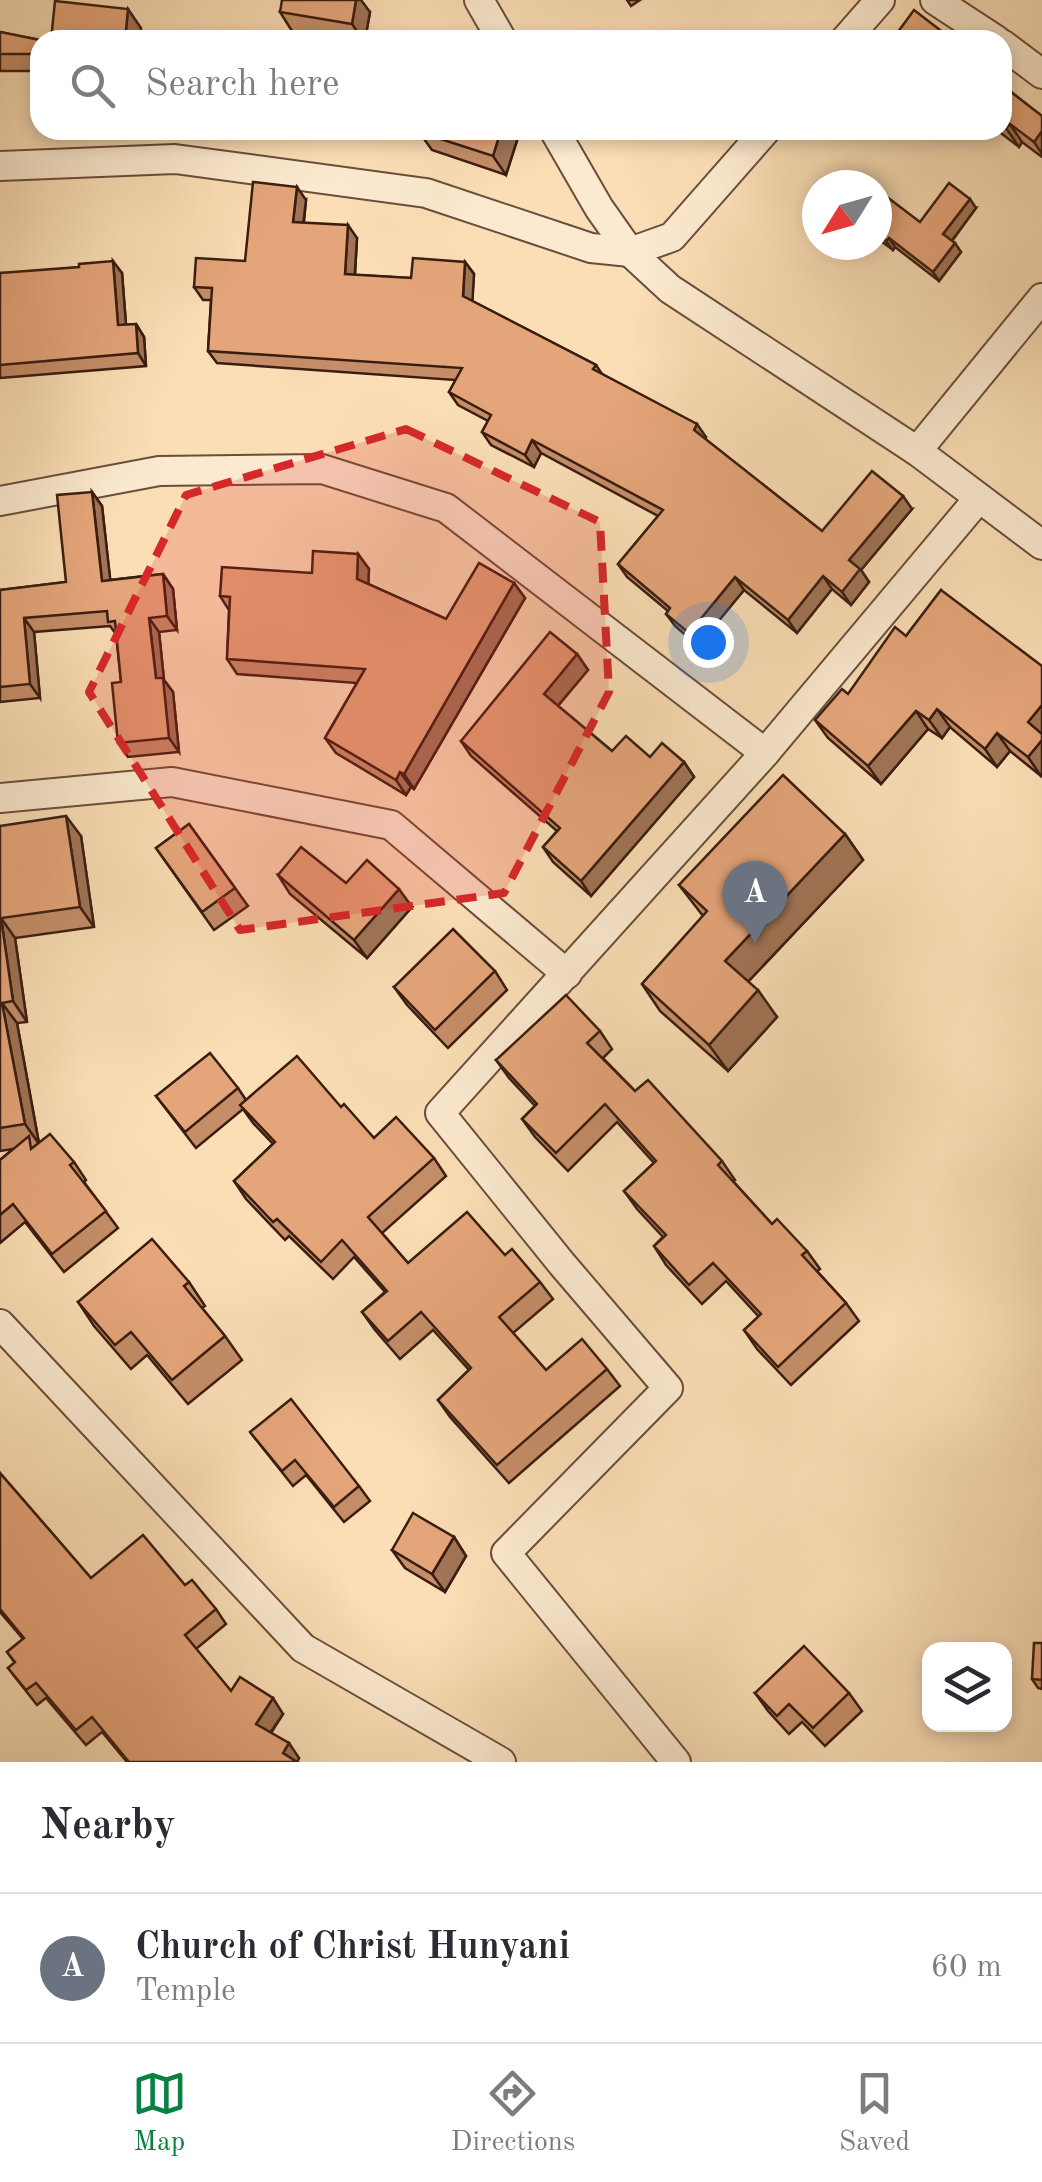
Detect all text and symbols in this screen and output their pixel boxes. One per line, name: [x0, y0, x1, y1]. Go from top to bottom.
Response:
search box: [30, 30, 1012, 140]
icon: search: [65, 58, 120, 113]
text: Search here: [145, 66, 340, 104]
north arrow: [802, 170, 892, 260]
your location: [683, 617, 734, 668]
pin: A: [722, 860, 788, 943]
map controls: [922, 1642, 1012, 1732]
button: layers: [922, 1642, 1012, 1732]
text: Nearby: [40, 1806, 176, 1848]
text: Church of Christ Hunyani: [135, 1929, 570, 1967]
text: A: [60, 1952, 85, 1984]
text: 60 m: [931, 1952, 1002, 1984]
text: Temple: [135, 1976, 236, 2008]
tab: Map: [132, 2066, 187, 2161]
tab: Directions: [451, 2066, 575, 2161]
tab: Saved: [839, 2066, 910, 2161]

